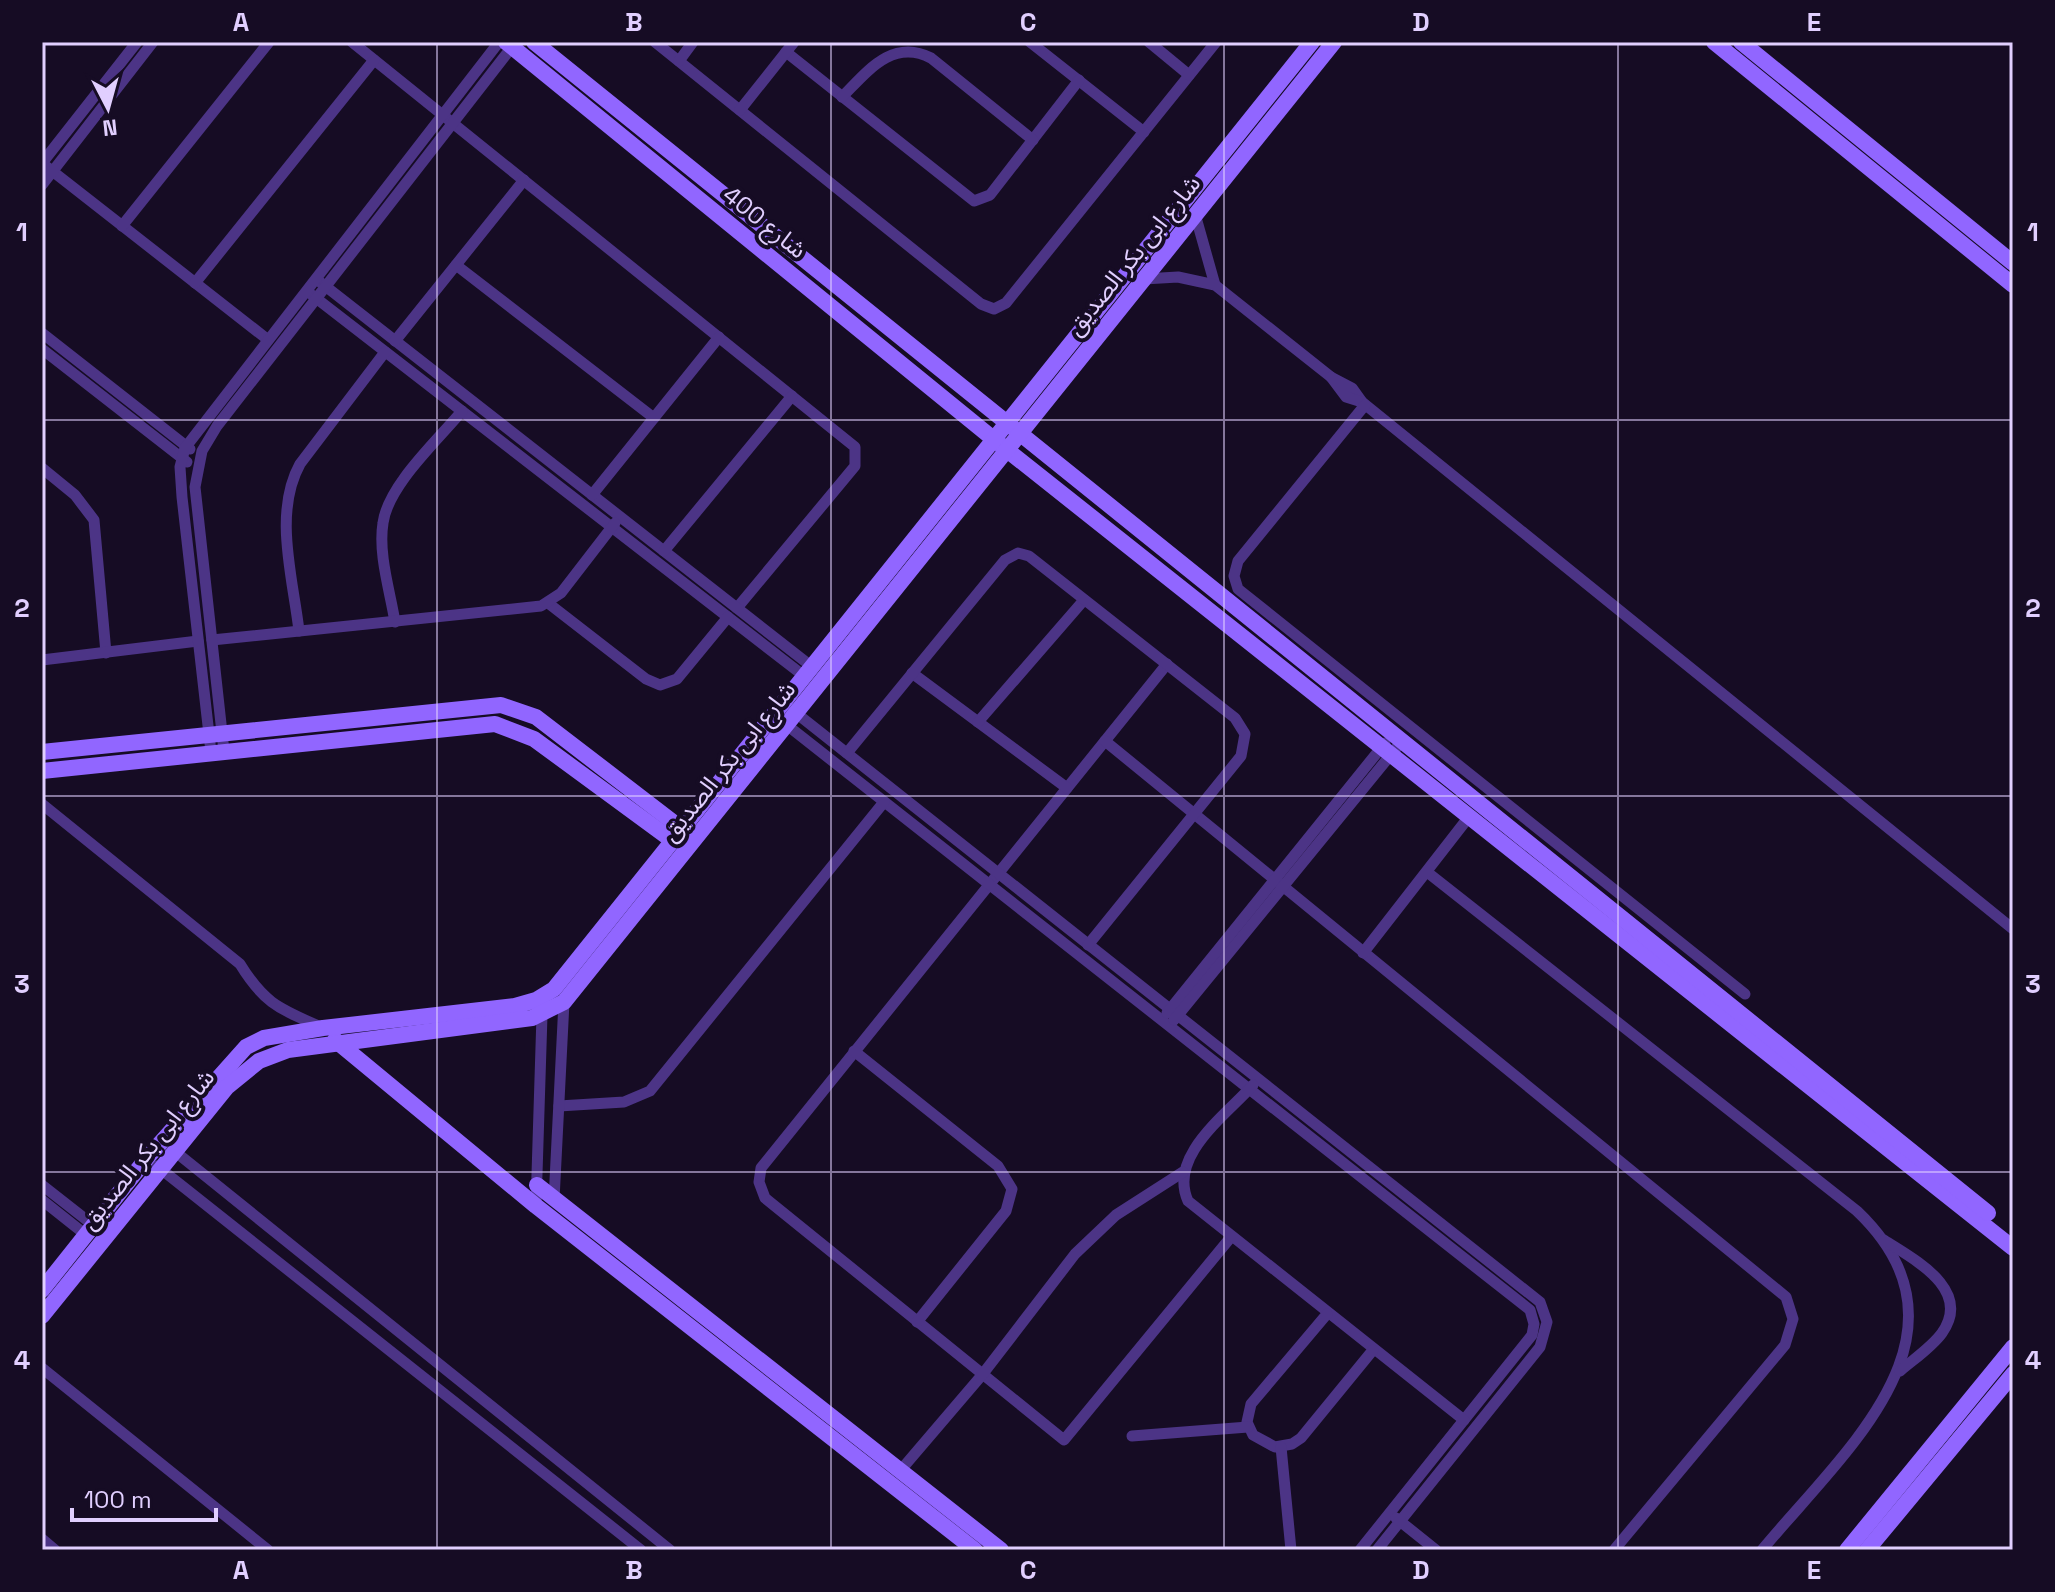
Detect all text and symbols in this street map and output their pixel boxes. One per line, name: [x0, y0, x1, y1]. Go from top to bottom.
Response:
text: A: [233, 5, 250, 39]
text: B: [625, 5, 643, 39]
text: C: [1020, 5, 1036, 39]
text: D: [1412, 5, 1430, 39]
text: E: [1807, 5, 1821, 39]
north arrow: [68, 68, 148, 148]
text: N: [101, 113, 119, 143]
street label: شارع ابى بكر الصديق: [1059, 169, 1209, 343]
street label: شارع 400: [716, 179, 813, 267]
text: 1: [16, 215, 28, 249]
text: 1: [2027, 215, 2039, 249]
text: 2: [14, 591, 30, 625]
text: 2: [2025, 591, 2041, 625]
street label: شارع ابى بكر الصديق: [654, 675, 804, 849]
text: 3: [14, 967, 30, 1001]
text: 3: [2025, 967, 2041, 1001]
street label: شارع ابى بكر الصديق: [73, 1063, 223, 1237]
text: 4: [14, 1343, 30, 1377]
text: 4: [2025, 1343, 2041, 1377]
scale bar: [72, 1472, 216, 1522]
text: 100 m: [84, 1484, 152, 1515]
text: A: [233, 1553, 250, 1587]
text: B: [625, 1553, 643, 1587]
text: C: [1020, 1553, 1036, 1587]
text: D: [1412, 1553, 1430, 1587]
text: E: [1807, 1553, 1821, 1587]

